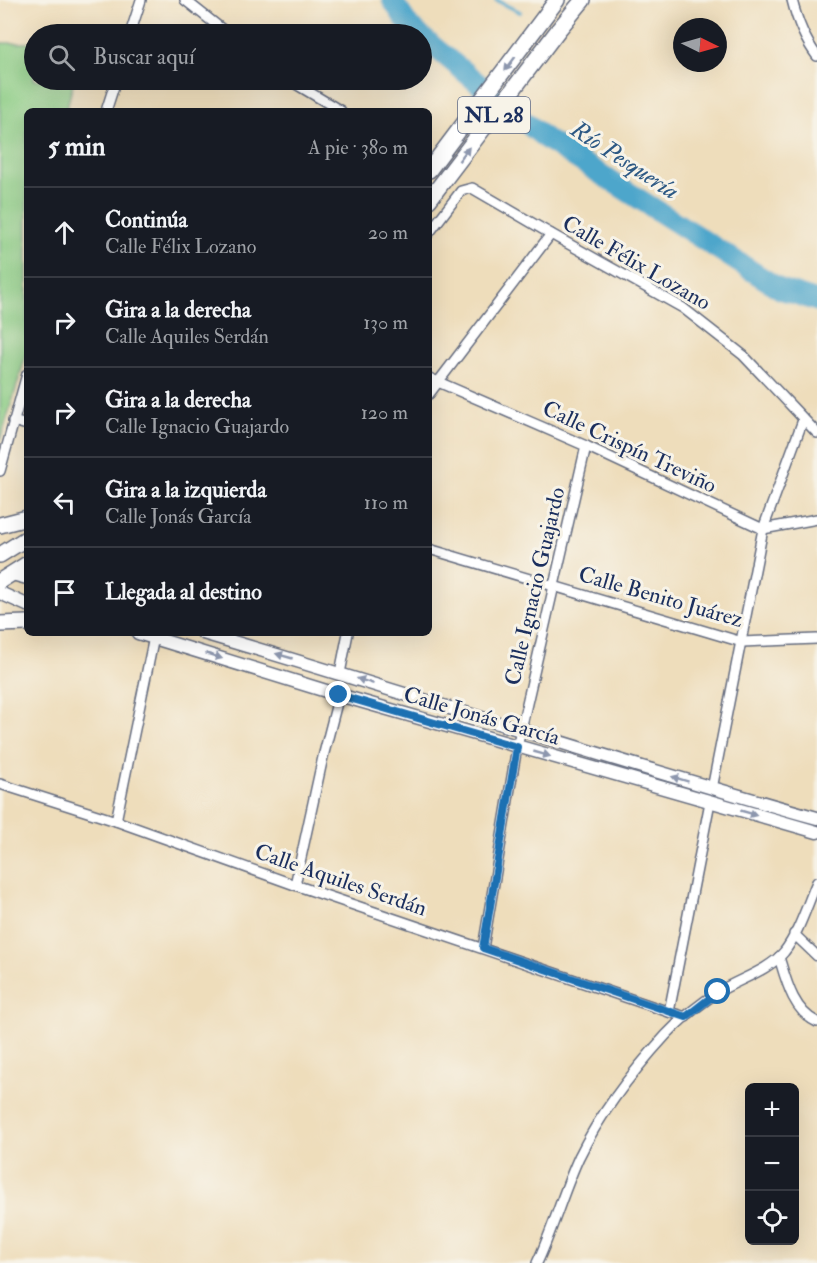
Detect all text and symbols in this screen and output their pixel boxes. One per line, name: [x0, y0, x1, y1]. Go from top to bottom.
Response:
north arrow: [673, 18, 727, 72]
search box: [24, 24, 432, 90]
icon: search: [45, 41, 78, 74]
text: Buscar aquí: [93, 43, 195, 71]
one-way arrow: [504, 56, 516, 71]
road number: NL 28: [458, 97, 530, 133]
water label: Río Pesquería: [564, 113, 685, 207]
text: 5 min: [48, 131, 105, 163]
text: A pie · 380 m: [308, 135, 408, 160]
one-way arrow: [458, 146, 470, 161]
text: Continúa: [105, 206, 188, 234]
street label: Calle Félix Lozano: [557, 209, 716, 317]
icon: ahead: [48, 216, 81, 249]
text: 20 m: [368, 220, 408, 245]
text: Calle Félix Lozano: [105, 234, 256, 259]
text: Gira a la derecha: [105, 296, 251, 324]
icon: right: [48, 306, 81, 339]
text: 130 m: [363, 310, 408, 335]
text: Calle Aquiles Serdán: [105, 324, 269, 349]
text: Gira a la derecha: [105, 386, 251, 414]
street label: Calle Crispín Treviño: [538, 394, 721, 500]
icon: right: [48, 396, 81, 429]
text: 120 m: [361, 400, 408, 425]
text: Calle Ignacio Guajardo: [105, 414, 289, 439]
text: Gira a la izquierda: [105, 476, 266, 504]
street label: Calle Ignacio Guajardo: [499, 484, 571, 688]
icon: left: [48, 486, 81, 519]
text: 110 m: [364, 490, 408, 515]
text: Calle Jonás García: [105, 504, 251, 529]
street label: Calle Benito Juárez: [575, 560, 747, 634]
icon: arrive: [48, 576, 81, 609]
text: Llegada al destino: [105, 578, 262, 606]
one-way arrow: [275, 651, 293, 661]
one-way arrow: [205, 652, 223, 661]
one-way arrow: [356, 676, 374, 685]
street label: Calle Jonás García: [400, 680, 564, 752]
route end: [325, 681, 351, 707]
one-way arrow: [533, 750, 551, 759]
one-way arrow: [671, 774, 689, 783]
one-way arrow: [740, 809, 758, 818]
street label: Calle Aquiles Serdán: [251, 837, 430, 923]
route start: [704, 978, 730, 1004]
map controls: [745, 1083, 799, 1245]
button: +: [745, 1083, 799, 1137]
button: −: [745, 1137, 799, 1191]
button: locate: [745, 1191, 799, 1245]

